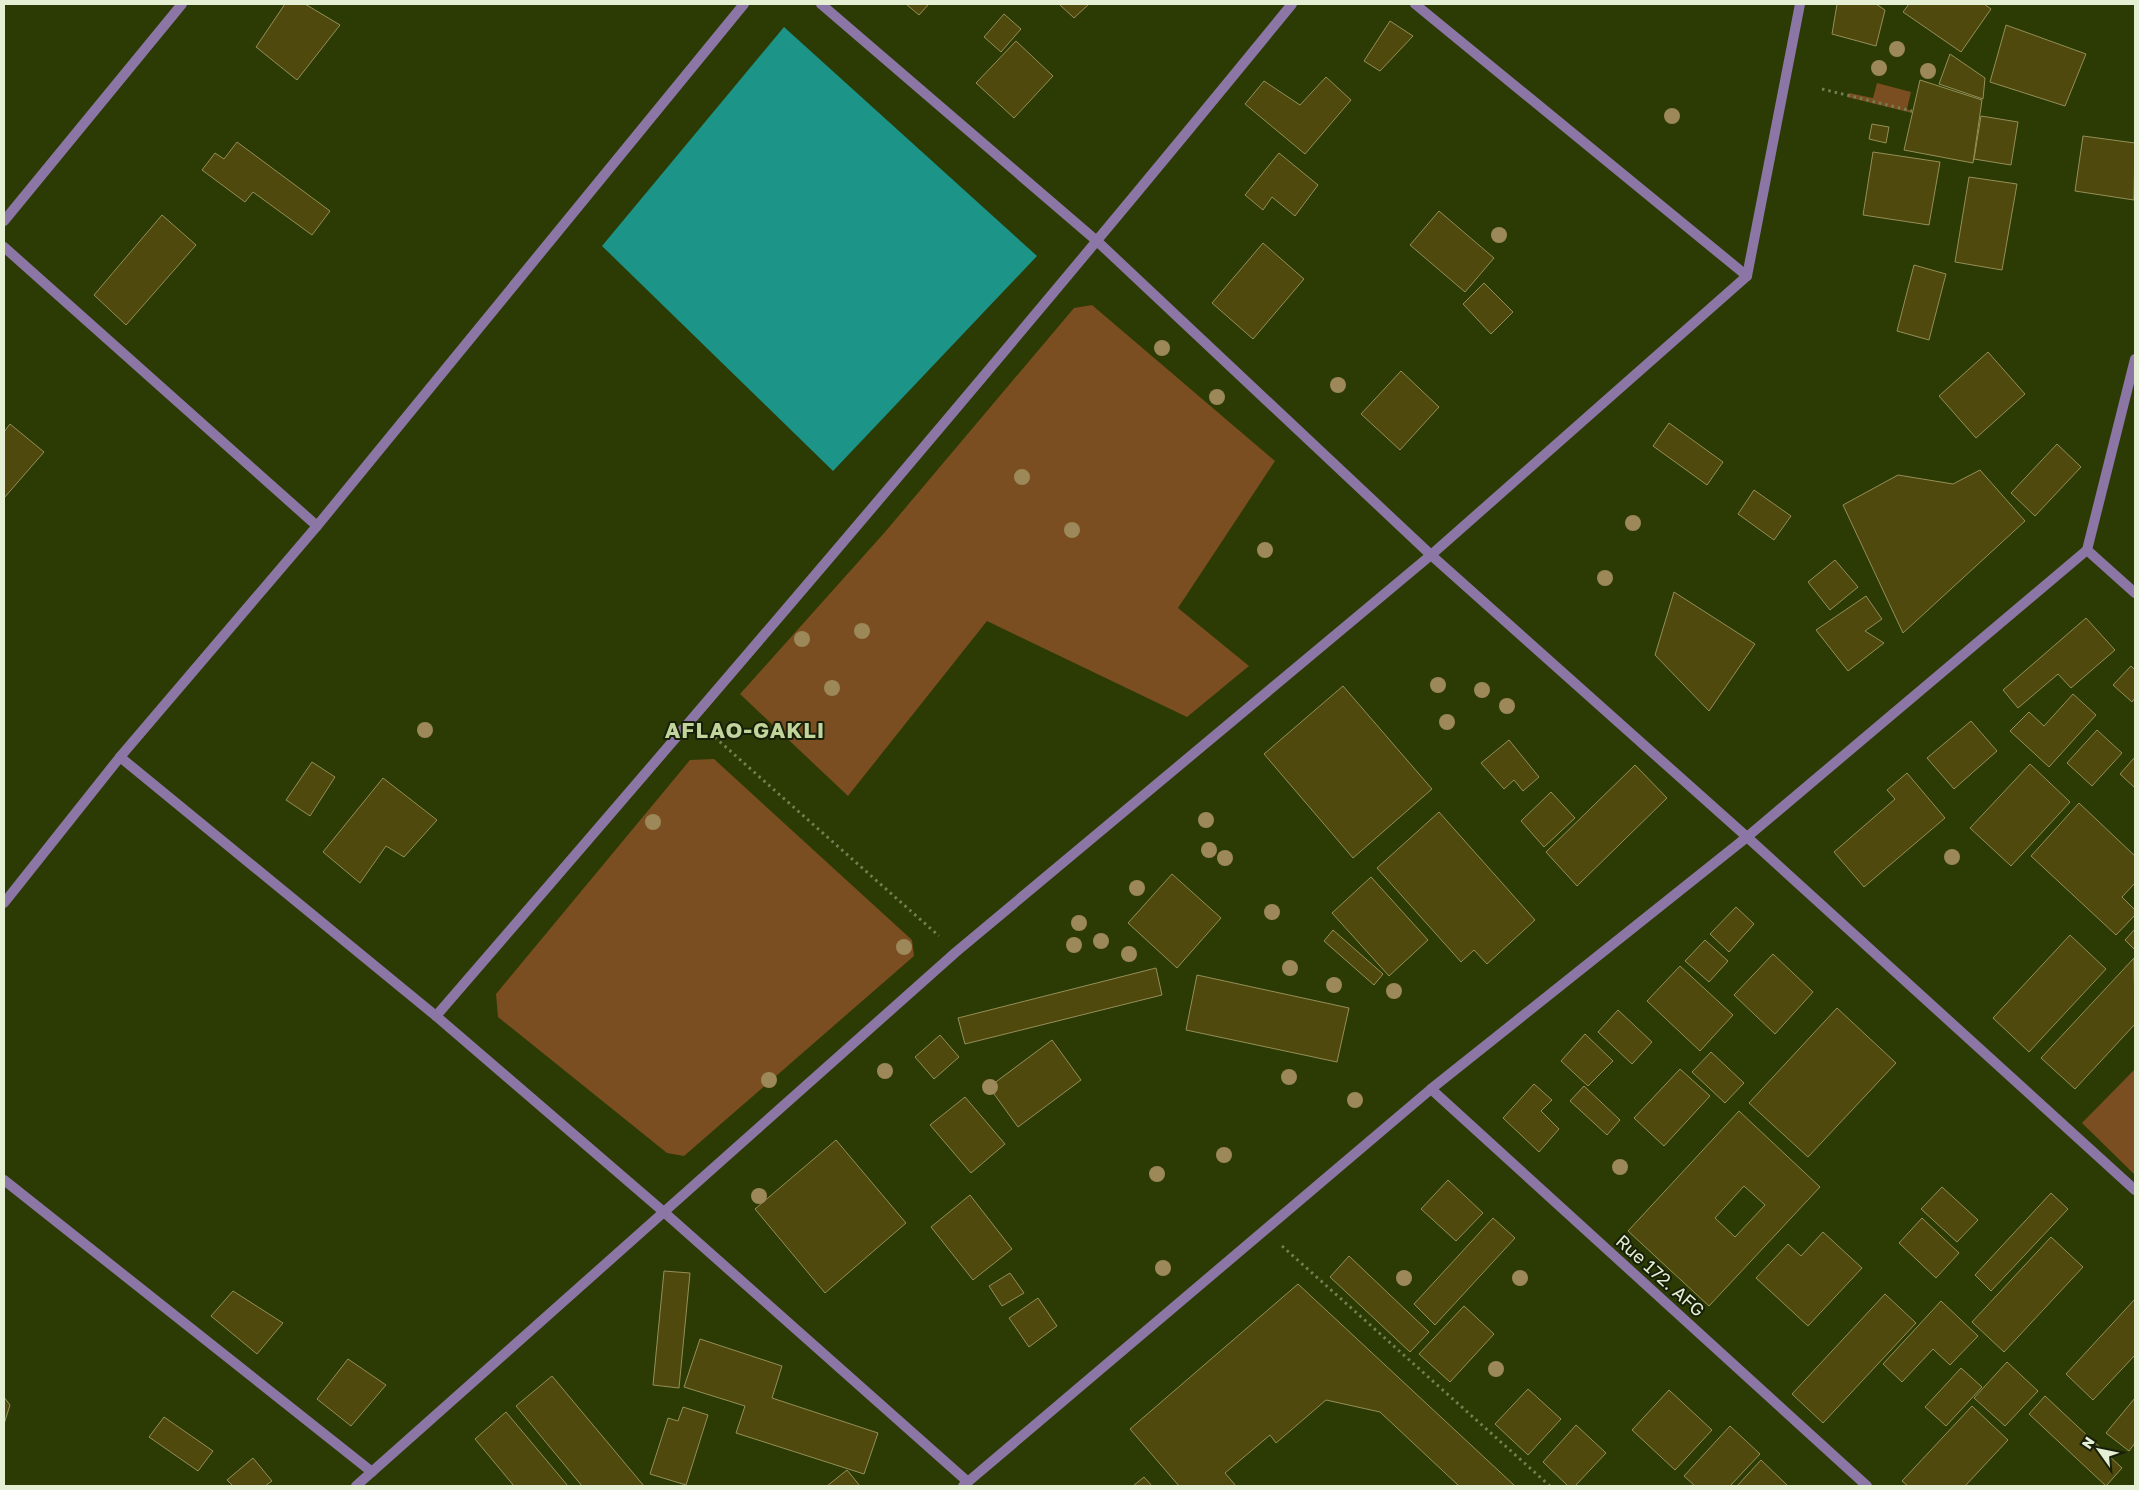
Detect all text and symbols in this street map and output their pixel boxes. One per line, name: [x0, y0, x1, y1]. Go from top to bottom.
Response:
district label: AFLAO-GAKLI: [665, 716, 825, 743]
street label: Rue 172. AFG: [1612, 1230, 1710, 1321]
north arrow: [2074, 1425, 2124, 1475]
text: N: [2078, 1434, 2098, 1452]

